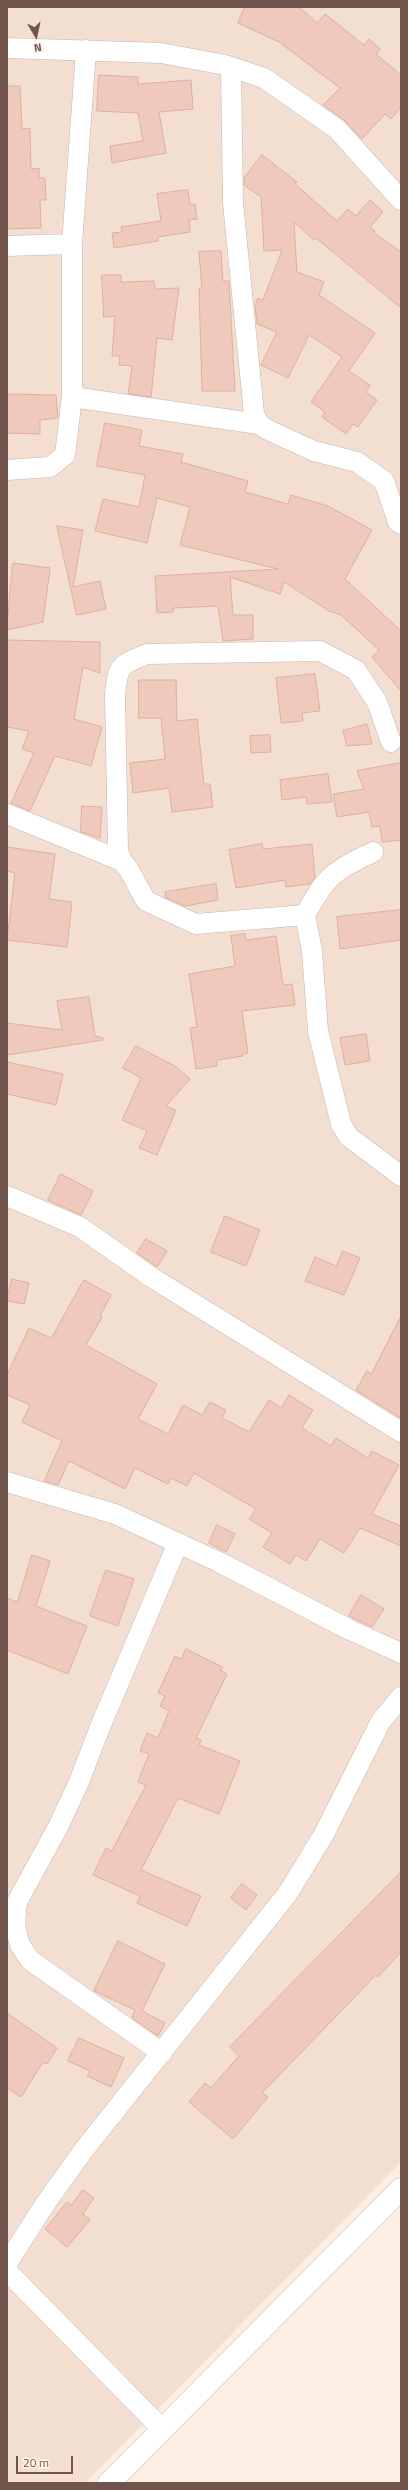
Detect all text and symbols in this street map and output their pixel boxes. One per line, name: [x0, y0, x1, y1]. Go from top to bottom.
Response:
north arrow: [16, 16, 56, 56]
text: N: [33, 39, 43, 56]
scale bar: [18, 2448, 75, 2474]
text: 20 m: [23, 2453, 49, 2472]

